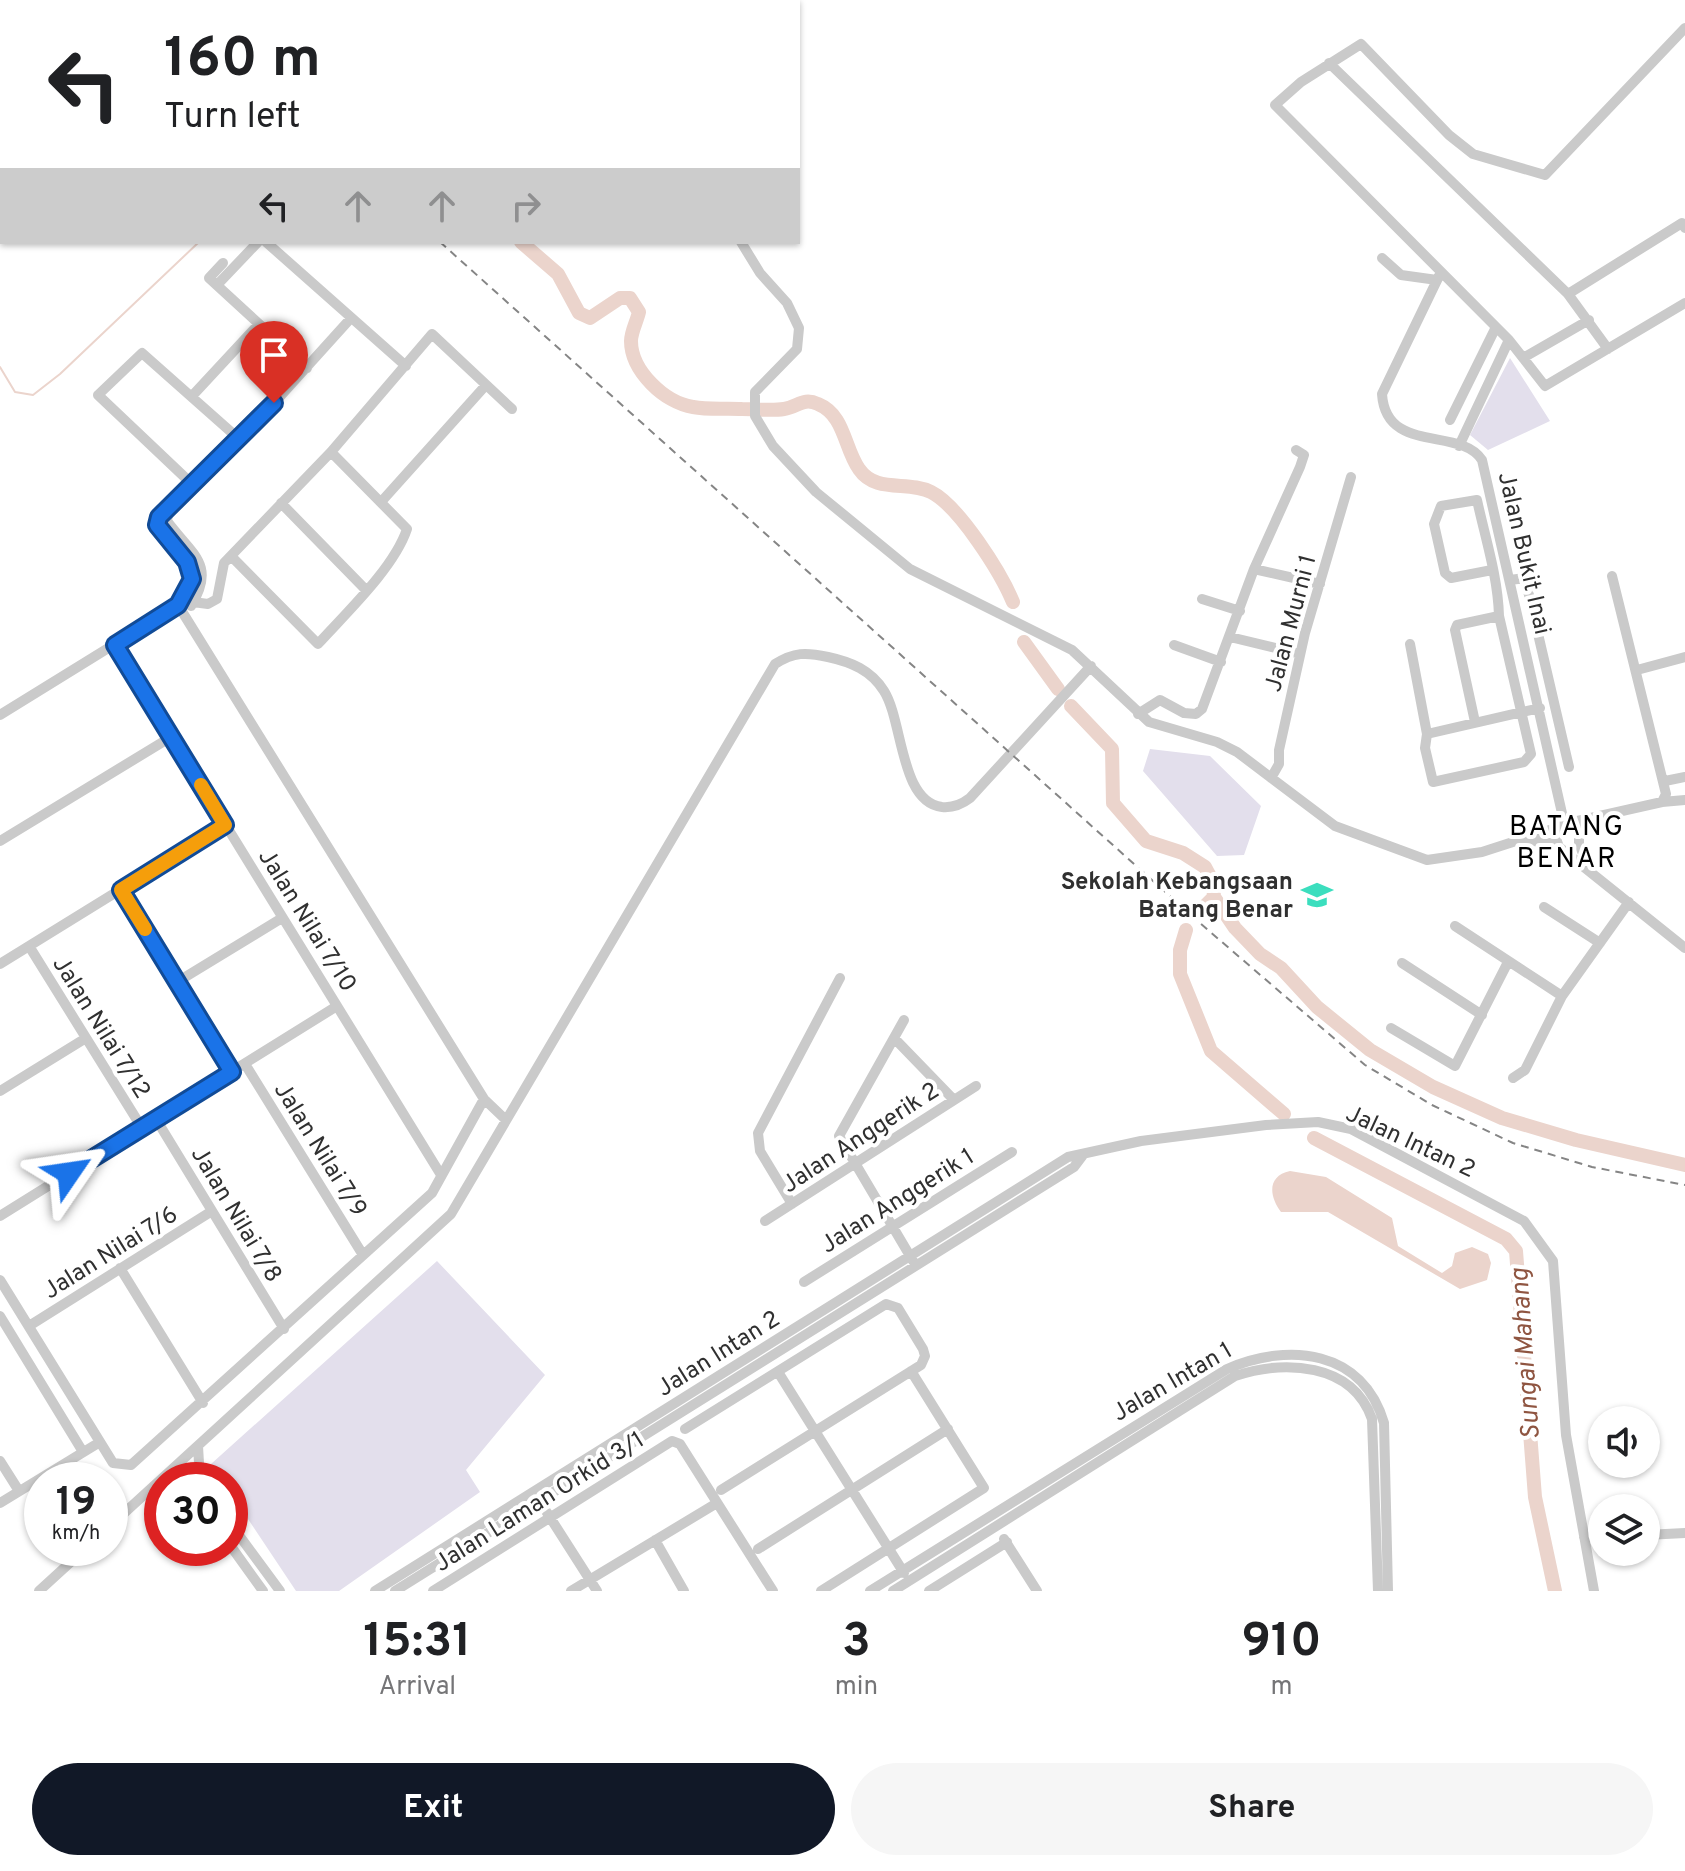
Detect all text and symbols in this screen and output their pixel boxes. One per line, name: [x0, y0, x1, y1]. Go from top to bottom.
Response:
text: 160 m: [164, 26, 321, 96]
icon: left: [32, 32, 136, 136]
text: Turn left: [164, 95, 301, 141]
icon: left: [252, 184, 296, 228]
icon: ahead: [336, 184, 380, 228]
icon: ahead: [420, 184, 464, 228]
icon: right: [504, 184, 548, 228]
pin: [240, 321, 308, 403]
icon: arrive: [252, 333, 296, 377]
street label: Jalan Bukit Inai: [1490, 469, 1556, 638]
street label: Jalan Murni 1: [1259, 552, 1325, 695]
district label: BATANG BENAR: [1509, 810, 1625, 878]
street label: Jalan Nilai 7/10: [250, 844, 362, 998]
place label: Sekolah Kebangsaan Batang Benar: [1061, 868, 1293, 926]
school or university icon: Sekolah Kebangsaan Batang Benar: [1300, 878, 1334, 912]
street label: Jalan Nilai 7/12: [45, 951, 156, 1105]
street label: Jalan Nilai 7/9: [266, 1077, 373, 1223]
street label: Jalan Anggerik 2: [777, 1077, 945, 1201]
street label: Jalan Intan 2: [1341, 1100, 1480, 1186]
position arrow: [27, 1131, 111, 1215]
street label: Jalan Nilai 7/8: [183, 1142, 288, 1288]
street label: Jalan Anggerik 1: [816, 1142, 981, 1261]
street label: Jalan Nilai 7/6: [38, 1200, 184, 1307]
water label: Sungai Mahang: [1504, 1266, 1549, 1441]
street label: Jalan Intan 2: [652, 1305, 786, 1404]
street label: Jalan Intan 1: [1108, 1336, 1238, 1429]
map controls: [1588, 1406, 1660, 1566]
button: sound: [1588, 1406, 1660, 1478]
street label: Jalan Laman Orkid 3/1: [429, 1426, 651, 1580]
speed limit sign: 30: [144, 1462, 248, 1566]
text: 19: [56, 1479, 96, 1529]
button: layers: [1588, 1494, 1660, 1566]
text: km/h: [52, 1521, 100, 1547]
text: 15:31: [363, 1613, 471, 1673]
text: 3: [842, 1613, 871, 1673]
text: 910: [1241, 1613, 1322, 1673]
text: Arrival: [379, 1671, 456, 1704]
text: min: [835, 1671, 878, 1704]
text: m: [1270, 1671, 1293, 1704]
button: Exit: [32, 1763, 835, 1855]
button: Share: [851, 1763, 1653, 1855]

